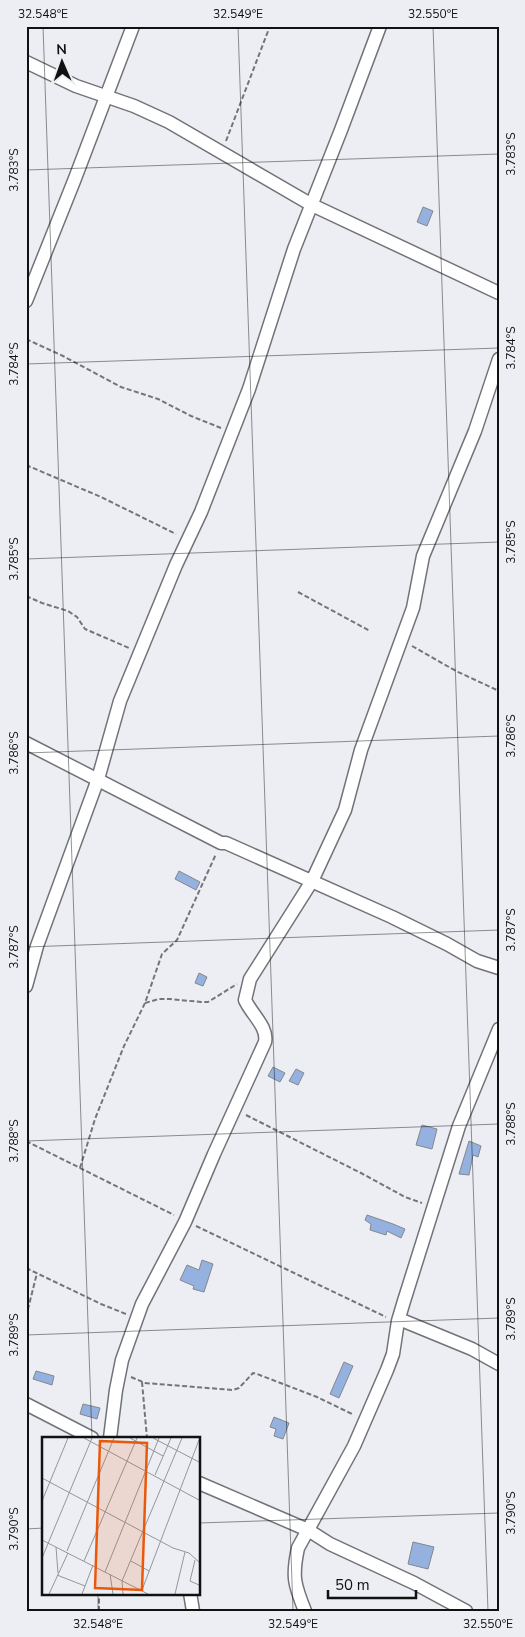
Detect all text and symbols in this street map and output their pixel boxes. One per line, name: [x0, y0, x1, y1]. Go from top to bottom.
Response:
text: 32.548°E: [18, 6, 68, 22]
text: 32.549°E: [213, 6, 263, 22]
text: 32.550°E: [408, 6, 458, 22]
north arrow: [38, 38, 88, 88]
text: N: [56, 40, 67, 59]
text: 3.783°S: [503, 132, 519, 176]
text: 3.783°S: [6, 148, 22, 192]
text: 3.784°S: [503, 326, 519, 370]
text: 3.784°S: [6, 342, 22, 386]
text: 3.785°S: [503, 520, 519, 564]
text: 3.785°S: [6, 537, 22, 581]
text: 3.786°S: [503, 714, 519, 758]
text: 3.786°S: [6, 731, 22, 775]
text: 3.787°S: [503, 908, 519, 952]
text: 3.787°S: [6, 925, 22, 969]
text: 3.788°S: [503, 1102, 519, 1146]
text: 3.788°S: [6, 1119, 22, 1163]
text: 3.789°S: [503, 1297, 519, 1341]
text: 3.789°S: [6, 1313, 22, 1357]
inset map: [42, 1437, 200, 1594]
text: 3.790°S: [503, 1491, 519, 1535]
text: 3.790°S: [6, 1507, 22, 1551]
scale bar: [328, 1567, 415, 1599]
text: 50 m: [335, 1575, 370, 1595]
text: 32.548°E: [73, 1616, 123, 1632]
text: 32.549°E: [268, 1616, 318, 1632]
text: 32.550°E: [463, 1616, 513, 1632]

